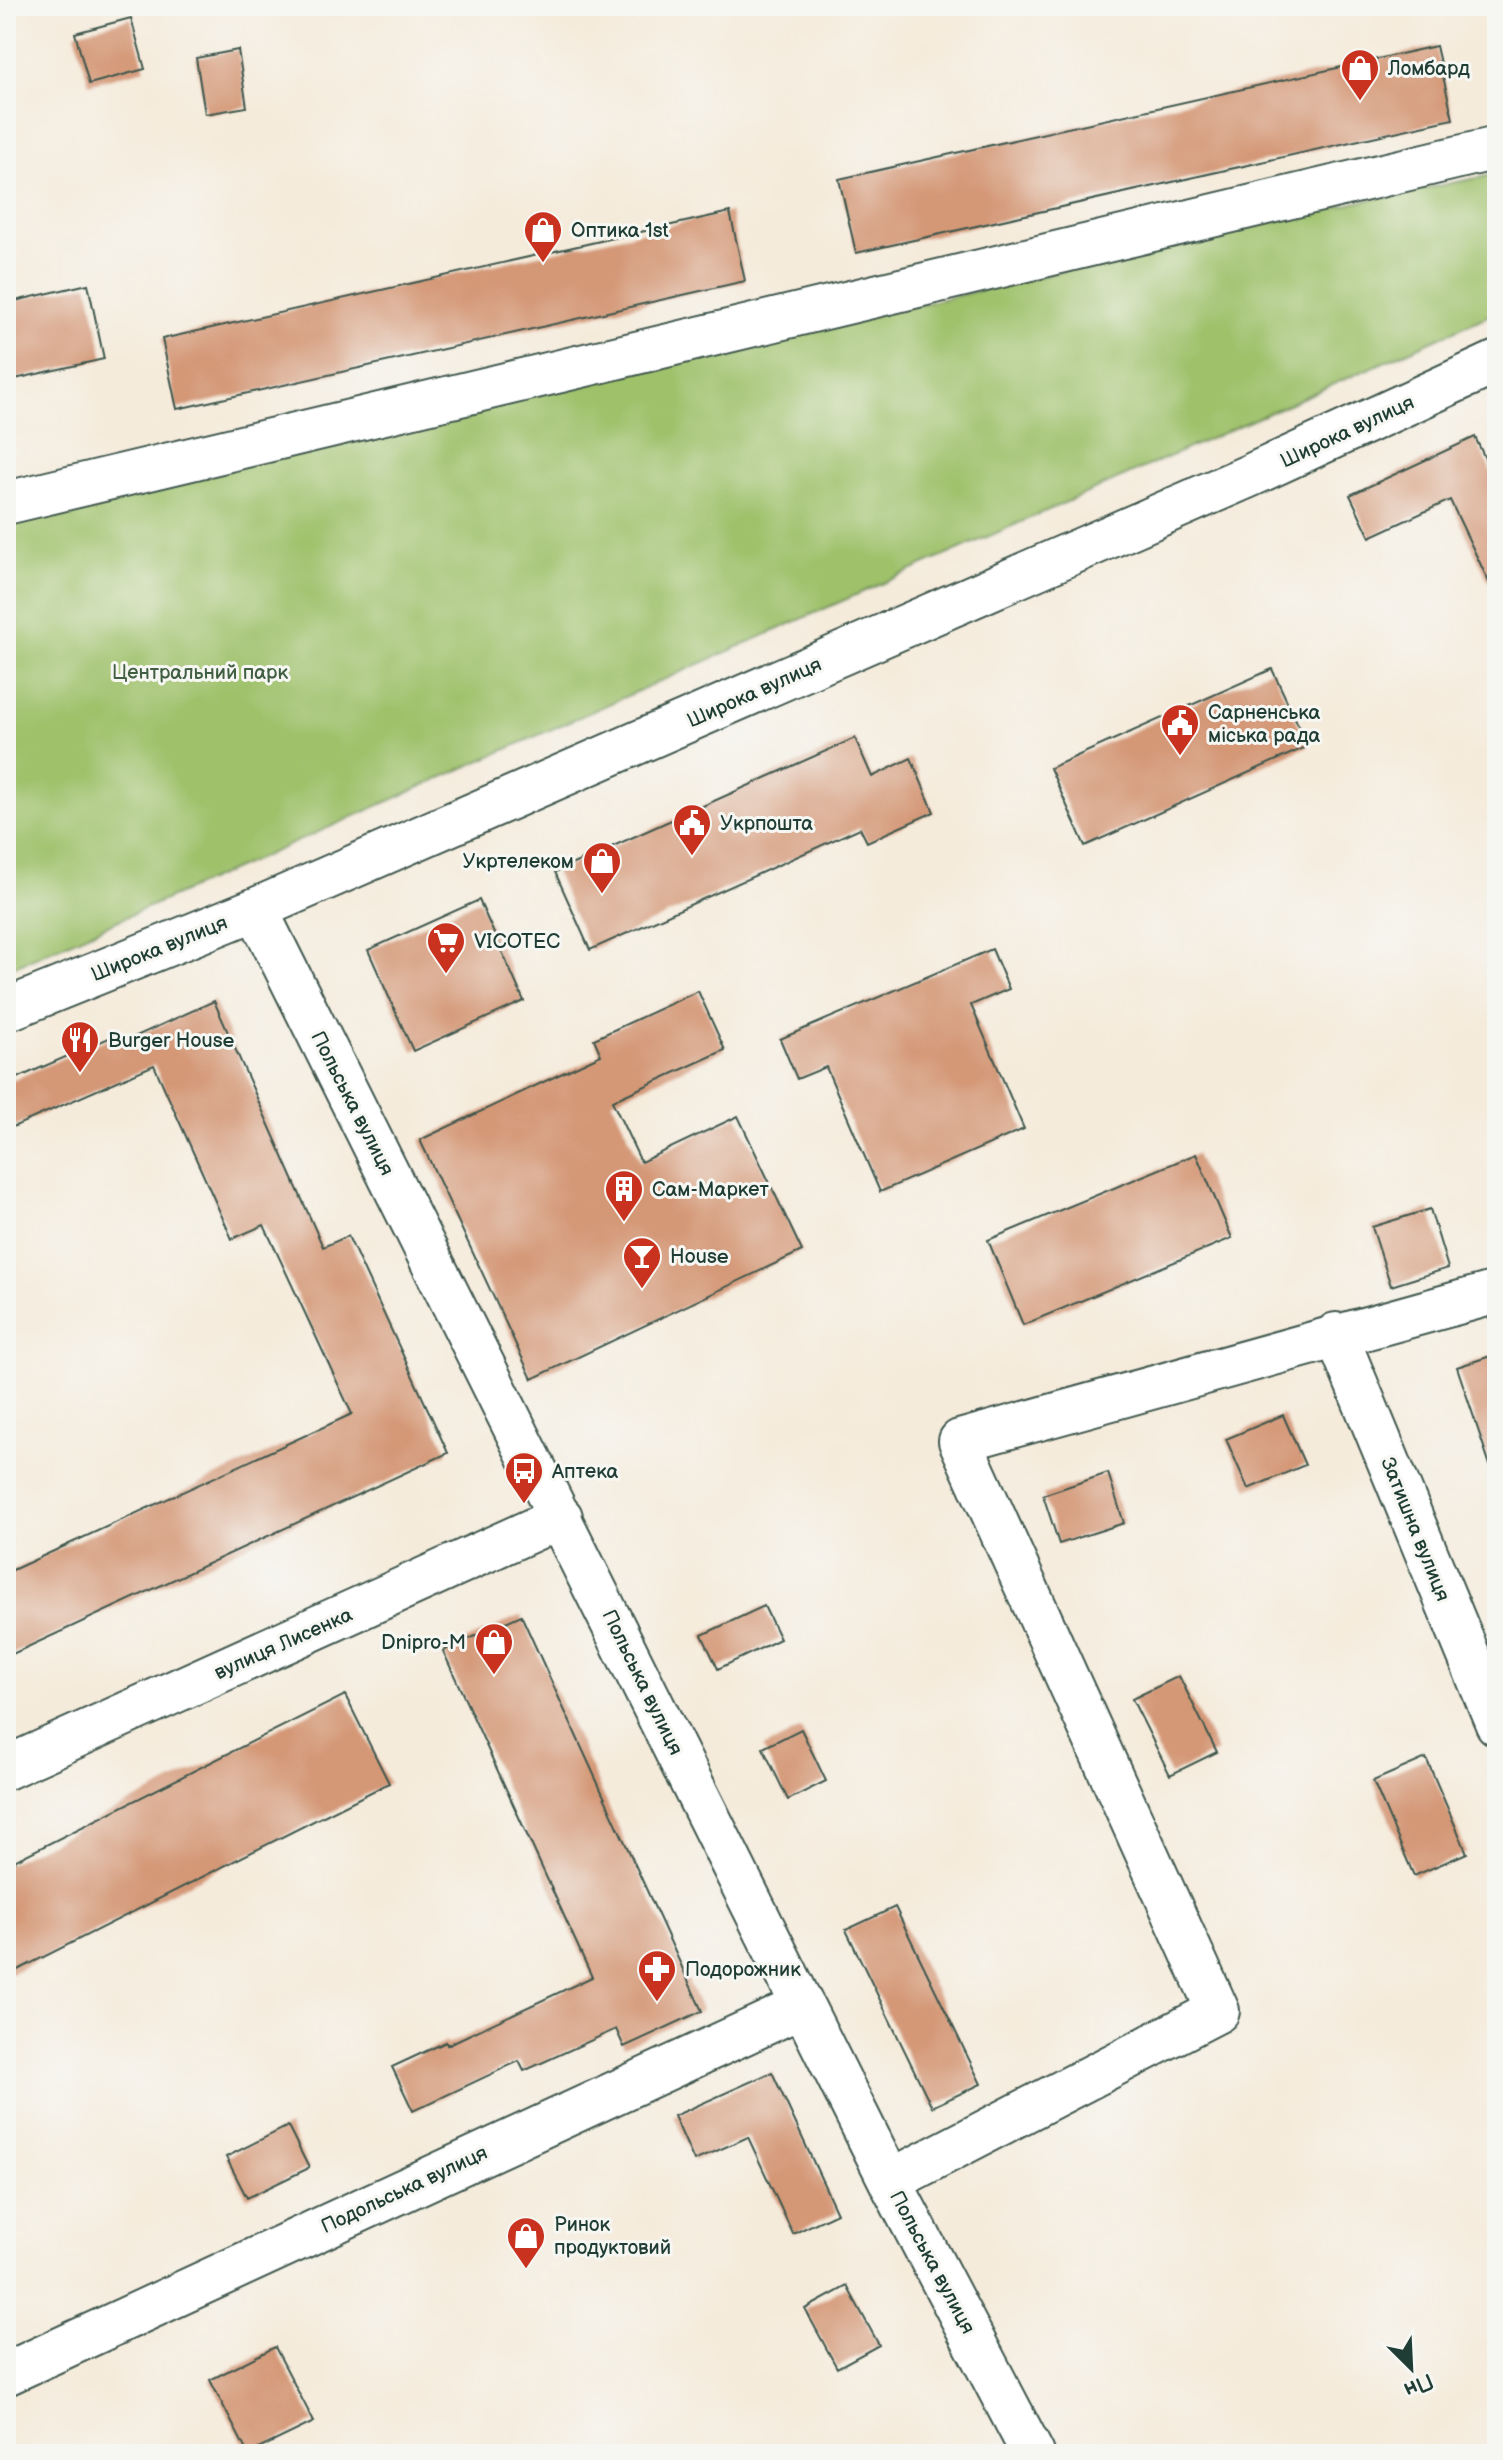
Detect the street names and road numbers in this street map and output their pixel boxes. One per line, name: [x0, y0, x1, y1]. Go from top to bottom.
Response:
street label: Широка вулиця: [1277, 390, 1418, 473]
street label: Широка вулиця: [683, 652, 825, 733]
street label: Широка вулиця: [88, 911, 231, 987]
street label: Польська вулиця: [305, 1027, 399, 1180]
street label: Затишна вулиця: [1375, 1454, 1455, 1605]
street label: вулиця Лисенка: [211, 1603, 356, 1685]
street label: Польська вулиця: [597, 1606, 688, 1759]
street label: Подольська вулиця: [317, 2141, 491, 2239]
street label: Польська вулиця: [884, 2187, 980, 2338]

